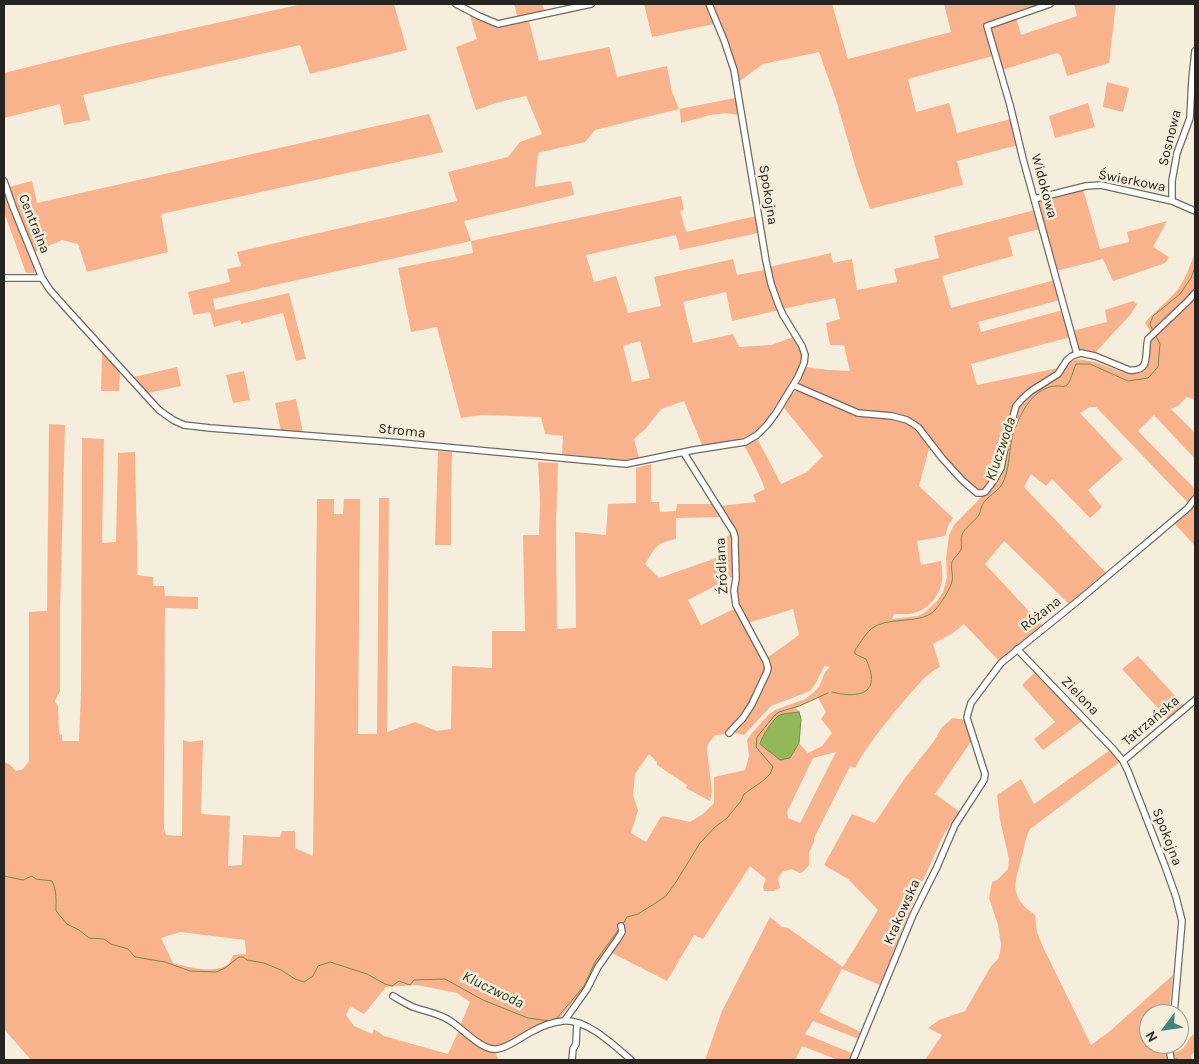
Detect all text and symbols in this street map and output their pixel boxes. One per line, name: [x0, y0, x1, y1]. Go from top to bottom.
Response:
street label: Sosnowa: [1155, 108, 1185, 168]
street label: Widokowa: [1027, 152, 1061, 220]
street label: Spokojna: [755, 164, 781, 226]
street label: Świerkowa: [1097, 166, 1167, 196]
street label: Centralna: [15, 192, 53, 256]
water label: Kluczwoda: [982, 415, 1020, 483]
street label: Stroma: [378, 420, 426, 442]
street label: Źródlana: [712, 537, 732, 595]
street label: Różana: [1017, 593, 1065, 635]
street label: Zielona: [1058, 673, 1102, 719]
street label: Tatrzańska: [1119, 692, 1183, 750]
street label: Spokojna: [1148, 806, 1186, 868]
street label: Krakowska: [880, 877, 924, 947]
water label: Kluczwoda: [459, 967, 527, 1013]
north arrow: [1139, 1004, 1189, 1054]
text: N: [1142, 1028, 1161, 1045]

